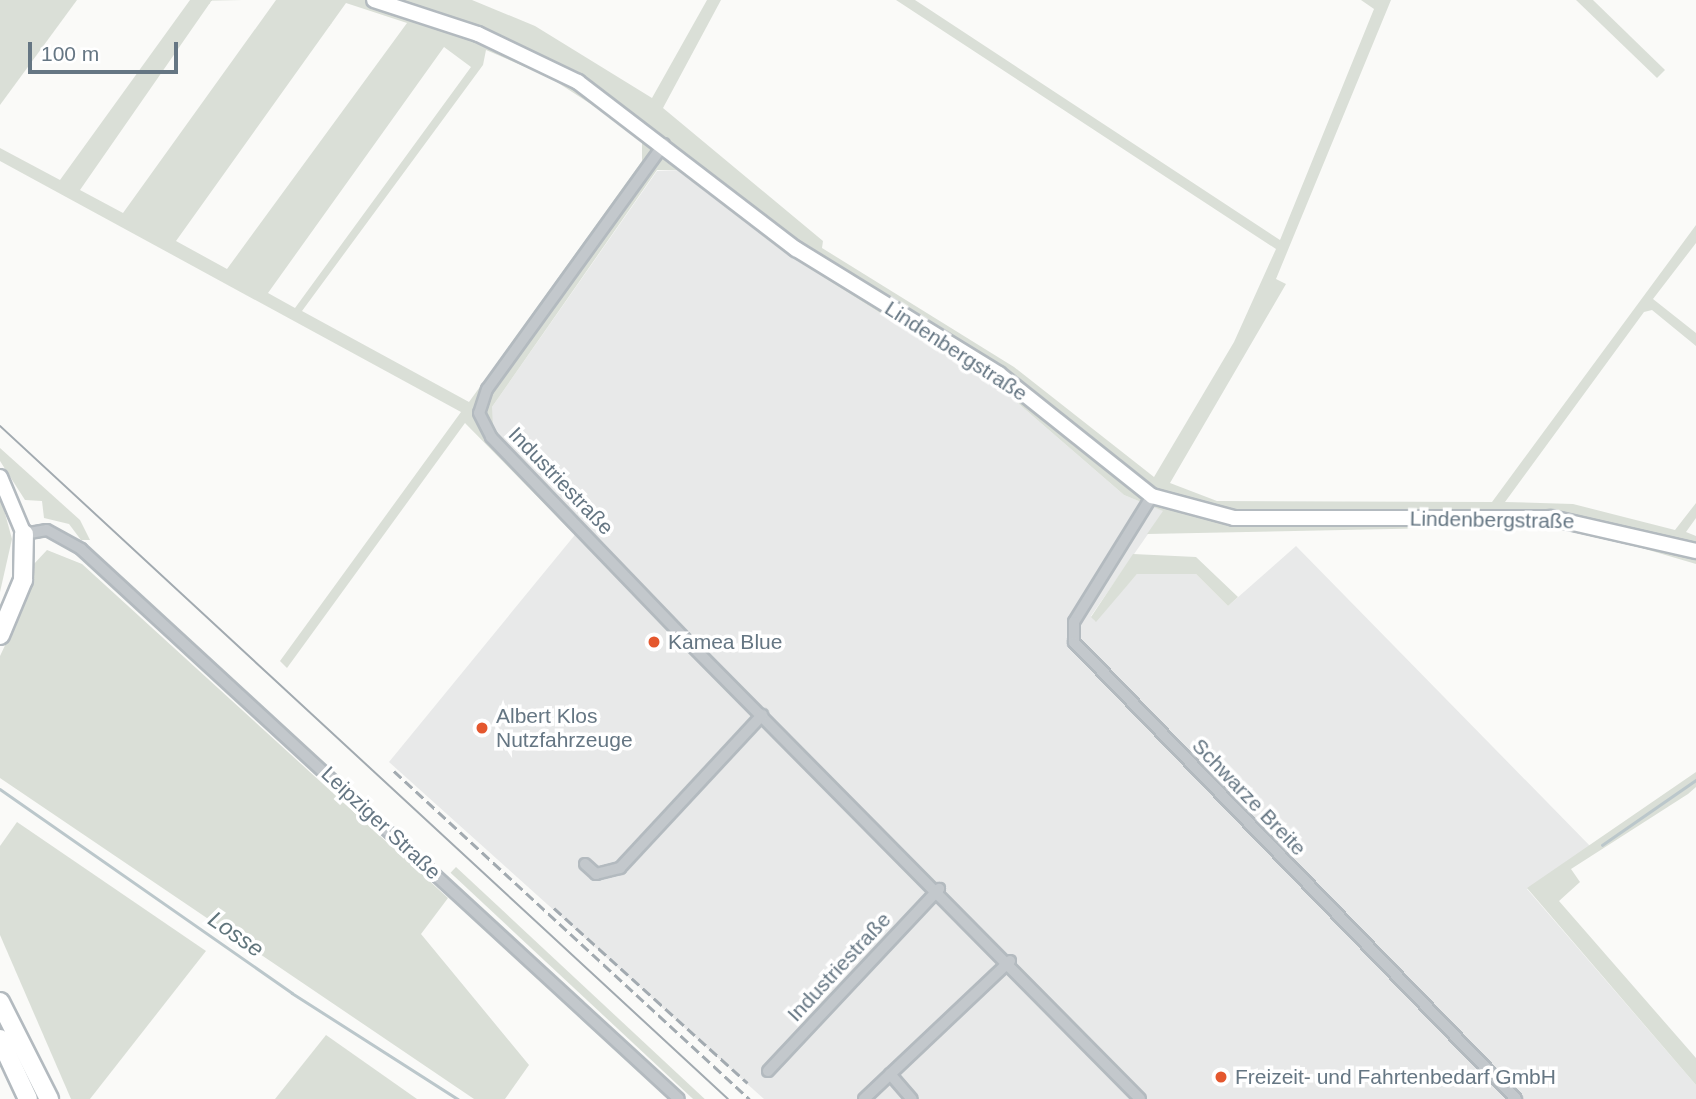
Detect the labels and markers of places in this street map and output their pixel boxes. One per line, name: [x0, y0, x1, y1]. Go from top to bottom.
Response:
place label: Kamea Blue: [668, 629, 782, 655]
marker: Kamea Blue: [646, 634, 662, 650]
place label: Albert Klos Nutzfahrzeuge: [496, 703, 633, 753]
marker: Albert Klos Nutzfahrzeuge: [474, 720, 490, 736]
place label: Freizeit- und Fahrtenbedarf GmbH: [1235, 1064, 1556, 1090]
marker: Freizeit- und Fahrtenbedarf GmbH: [1213, 1069, 1229, 1085]

